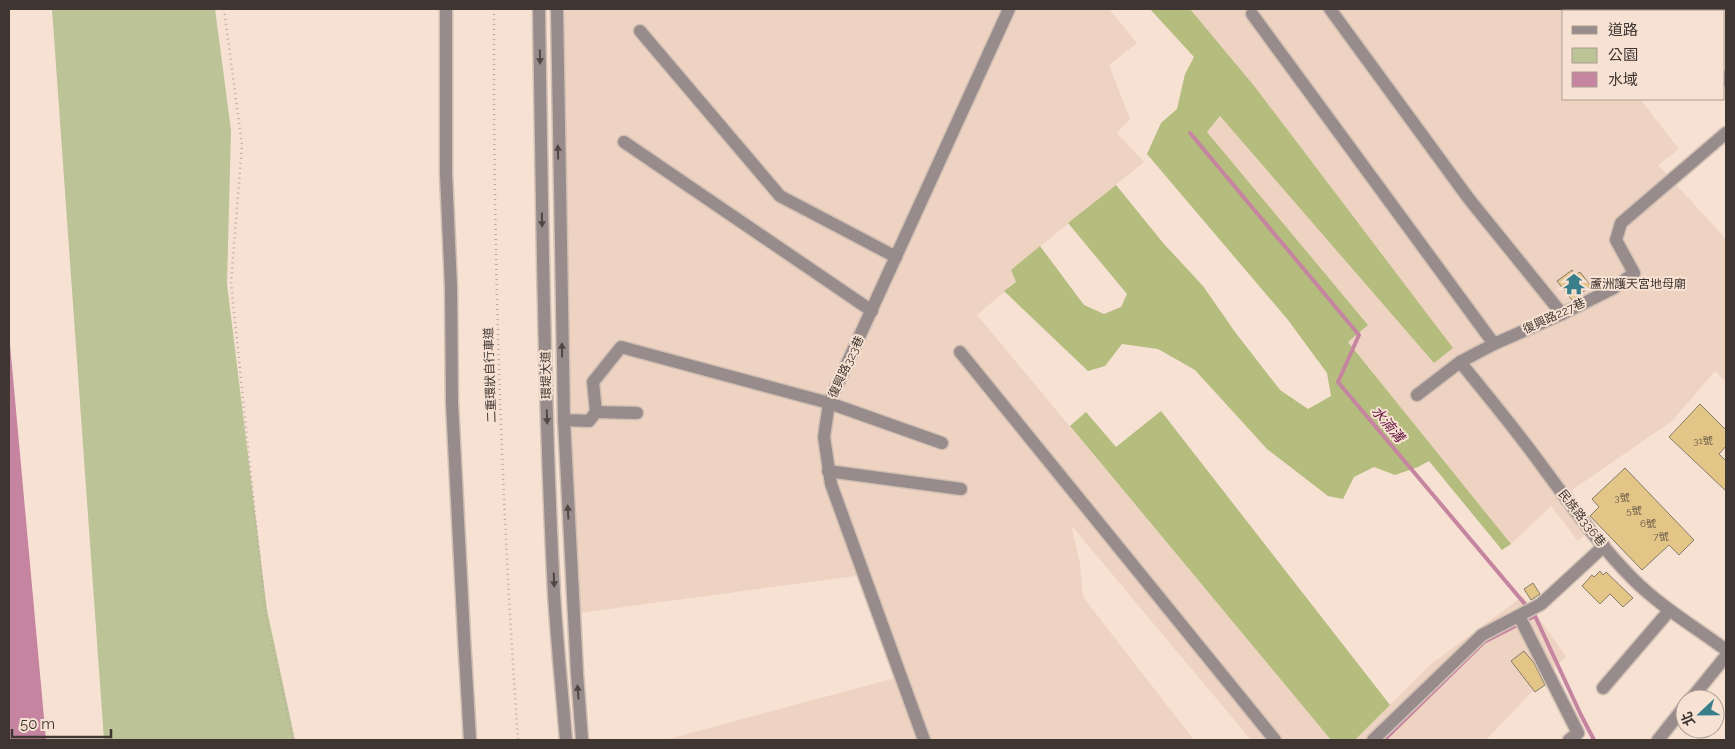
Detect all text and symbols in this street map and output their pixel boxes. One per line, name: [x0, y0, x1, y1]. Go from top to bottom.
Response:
legend: [1562, 10, 1725, 100]
text: 道路: [1608, 21, 1638, 39]
text: 公園: [1608, 46, 1638, 64]
one-way arrow: [536, 50, 544, 66]
text: 水域: [1608, 71, 1638, 89]
one-way arrow: [554, 144, 562, 160]
one-way arrow: [538, 212, 546, 228]
temple icon: 蘆洲護天宮地母廟: [1561, 271, 1587, 297]
place label: 蘆洲護天宮地母廟: [1590, 277, 1686, 291]
street label: 復興路227巷: [1521, 296, 1587, 336]
street label: 二重環狀自行車道: [481, 327, 499, 423]
street label: 復興路323巷: [825, 334, 867, 400]
one-way arrow: [558, 341, 566, 357]
street label: 環堤大道: [539, 351, 553, 399]
water label: 水湳溝: [1368, 403, 1409, 447]
one-way arrow: [543, 410, 551, 426]
house number: 31號: [1693, 435, 1713, 446]
street label: 民族路336巷: [1556, 487, 1608, 549]
house number: 3號: [1614, 492, 1630, 503]
one-way arrow: [564, 504, 572, 520]
house number: 5號: [1626, 505, 1642, 516]
house number: 6號: [1640, 518, 1656, 529]
house number: 7號: [1653, 531, 1669, 542]
one-way arrow: [550, 572, 558, 588]
one-way arrow: [574, 683, 582, 699]
north arrow: [1675, 689, 1725, 739]
scale bar: [12, 706, 111, 738]
text: 北: [1678, 709, 1698, 728]
text: 50 m: [20, 715, 55, 733]

